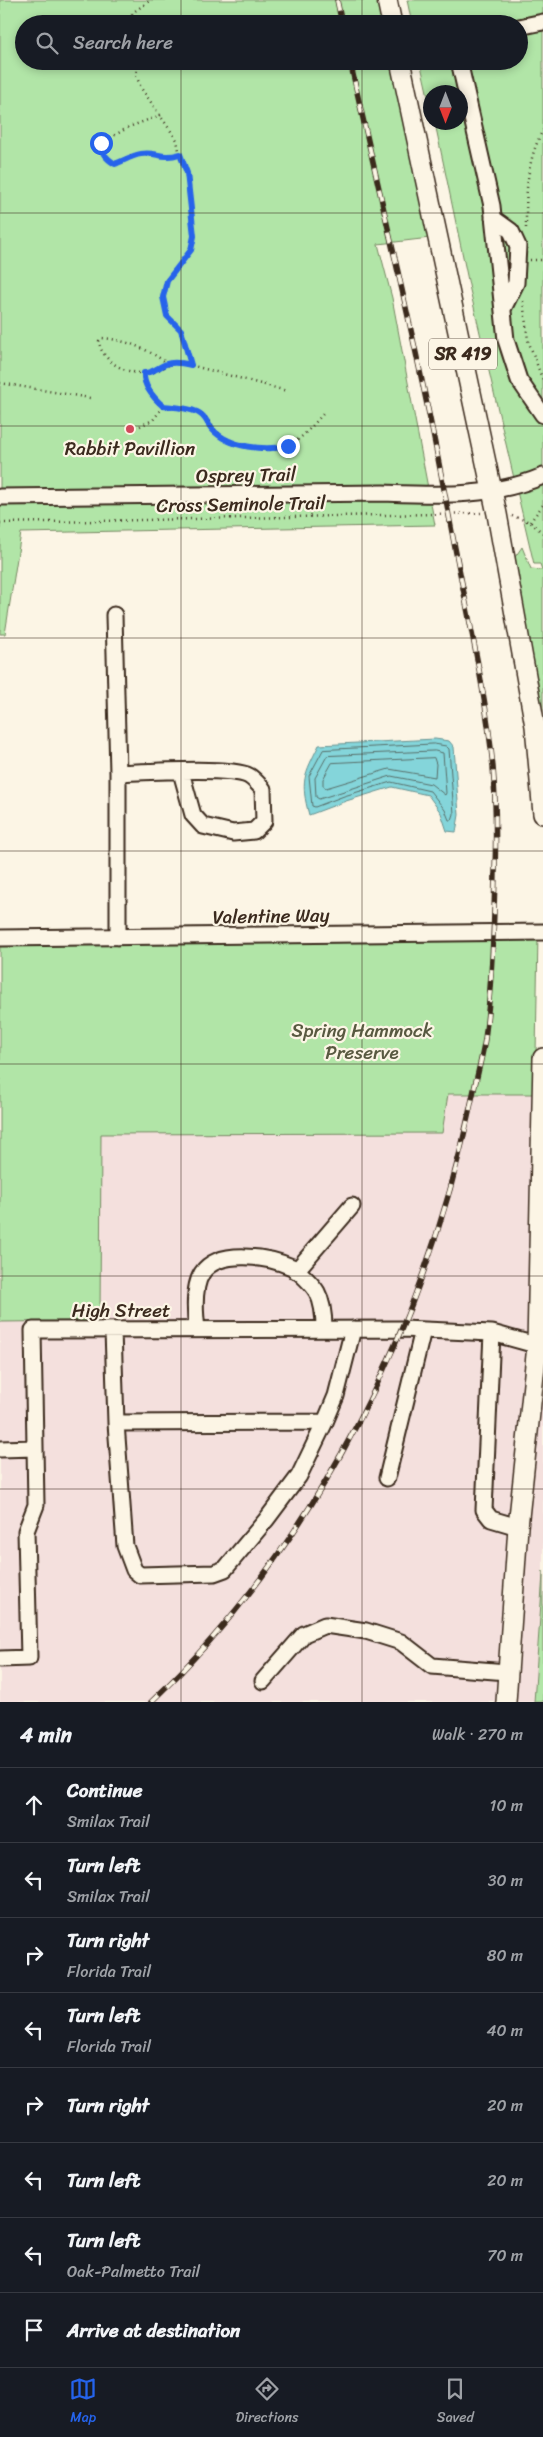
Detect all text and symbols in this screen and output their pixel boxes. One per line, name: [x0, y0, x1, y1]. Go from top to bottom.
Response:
search box: [15, 15, 528, 70]
text: Search here: [73, 26, 173, 59]
icon: search: [33, 29, 61, 57]
north arrow: [423, 85, 468, 130]
route start: [90, 132, 113, 155]
road number: SR 419: [429, 338, 497, 369]
marker: Rabbit Pavillion: [124, 423, 136, 435]
place label: Rabbit Pavillion: [65, 432, 195, 465]
route end: [277, 435, 300, 458]
street label: Osprey Trail: [196, 458, 297, 492]
street label: Cross Seminole Trail: [156, 486, 326, 522]
street label: Valentine Way: [212, 898, 330, 934]
park label: Spring Hammock Preserve: [292, 1014, 433, 1069]
street label: High Street: [72, 1294, 170, 1327]
text: 4 min: [20, 1716, 72, 1754]
text: Walk · 270 m: [432, 1720, 523, 1749]
text: Continue: [67, 1774, 143, 1807]
icon: ahead: [20, 1791, 48, 1819]
text: 10 m: [490, 1791, 523, 1820]
text: Smilax Trail: [67, 1807, 150, 1836]
text: Turn left: [67, 1849, 140, 1882]
icon: left: [20, 1866, 48, 1894]
text: 30 m: [488, 1866, 523, 1895]
text: Smilax Trail: [67, 1882, 150, 1911]
text: Turn right: [67, 1924, 149, 1957]
icon: right: [20, 1941, 48, 1969]
text: 80 m: [487, 1941, 523, 1970]
text: Florida Trail: [67, 1957, 151, 1986]
text: Turn left: [67, 1999, 140, 2032]
icon: left: [20, 2016, 48, 2044]
text: 40 m: [486, 2016, 523, 2045]
text: Florida Trail: [67, 2032, 151, 2061]
text: Turn right: [67, 2089, 149, 2122]
icon: right: [20, 2091, 48, 2119]
text: 20 m: [487, 2091, 523, 2120]
text: Turn left: [67, 2164, 140, 2197]
icon: left: [20, 2166, 48, 2194]
text: 20 m: [487, 2166, 523, 2195]
text: Turn left: [67, 2224, 140, 2257]
icon: left: [20, 2241, 48, 2269]
text: 70 m: [487, 2241, 523, 2270]
text: Oak-Palmetto Trail: [67, 2257, 200, 2286]
text: Arrive at destination: [67, 2314, 240, 2347]
icon: arrive: [20, 2316, 48, 2344]
tab: Map: [69, 2375, 97, 2430]
tab: Directions: [236, 2375, 298, 2430]
tab: Saved: [437, 2375, 474, 2430]

